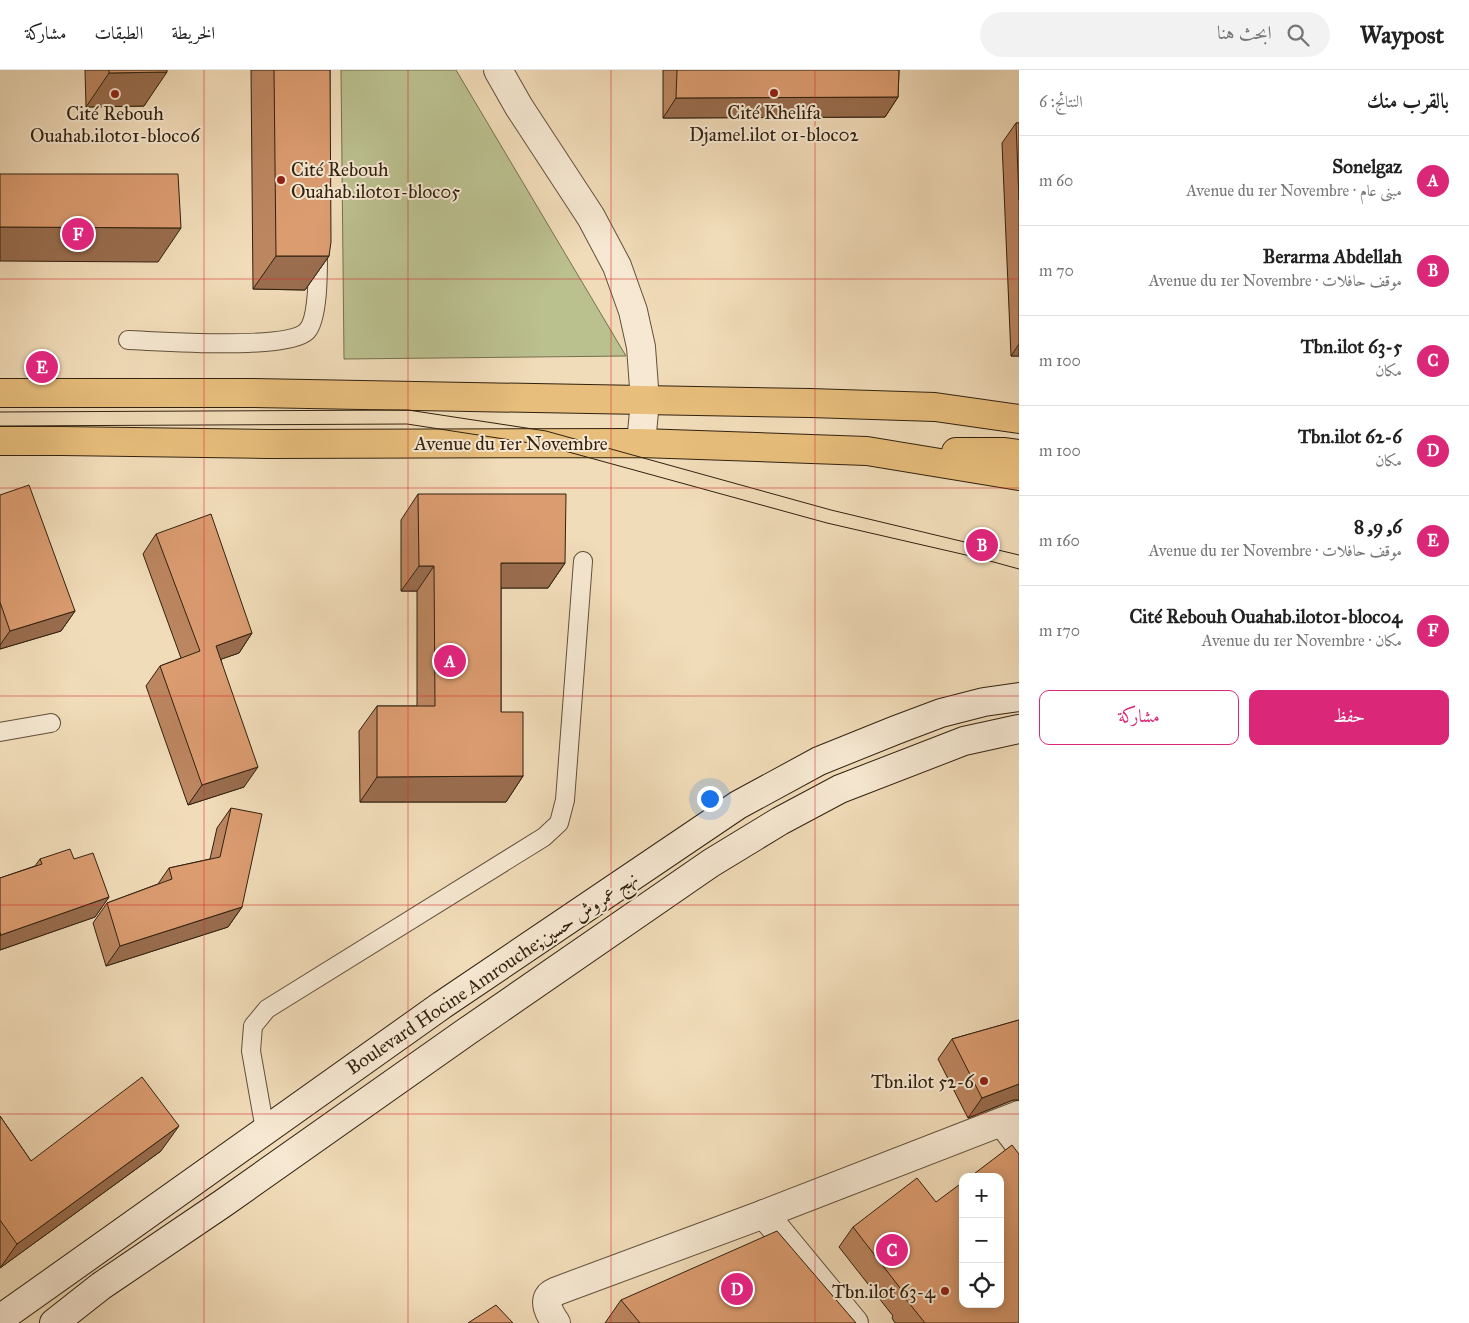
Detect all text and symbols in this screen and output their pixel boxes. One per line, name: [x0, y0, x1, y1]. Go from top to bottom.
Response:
search box: [980, 12, 1330, 57]
text: Waypost: [1360, 20, 1444, 50]
text: ابحث هنا: [1217, 21, 1272, 44]
icon: search: [1284, 21, 1312, 49]
text: مشاركة: [25, 22, 66, 44]
text: الطبقات: [94, 22, 143, 44]
text: الخريطة: [171, 22, 215, 44]
marker: Cité Khelifa Djamel.ilot 01-bloc02: [768, 87, 780, 99]
marker: Cité Rebouh Ouahab.ilot01-bloc06: [109, 88, 121, 100]
text: بالقرب منك: [1367, 88, 1449, 114]
text: النتائج: 6: [1039, 92, 1083, 111]
place label: Cité Khelifa Djamel.ilot 01-bloc02: [689, 101, 860, 146]
place label: Cité Rebouh Ouahab.ilot01-bloc06: [30, 102, 201, 147]
text: Sonelgaz: [1332, 155, 1402, 178]
place label: Cité Rebouh Ouahab.ilot01-bloc05: [291, 158, 460, 203]
text: 60 m: [1039, 171, 1073, 190]
text: A: [1428, 171, 1438, 190]
marker: Cité Rebouh Ouahab.ilot01-bloc05: [275, 174, 287, 186]
text: مبنى عام · Avenue du 1er Novembre: [1186, 181, 1402, 200]
pin: F: [62, 215, 94, 253]
text: Berarma Abdellah: [1263, 245, 1402, 268]
text: 70 m: [1039, 261, 1074, 280]
text: B: [1428, 261, 1438, 280]
text: موقف حافلات · Avenue du 1er Novembre: [1149, 271, 1402, 290]
text: Tbn.ilot 63-5: [1301, 335, 1402, 358]
pin: E: [26, 348, 58, 386]
text: 100 m: [1039, 351, 1081, 370]
text: C: [1428, 351, 1438, 370]
text: مكان: [1375, 361, 1402, 380]
text: Tbn.ilot 62-6: [1298, 425, 1402, 448]
street label: Avenue du 1er Novembre: [413, 432, 608, 455]
text: 100 m: [1039, 441, 1081, 460]
text: D: [1427, 441, 1439, 460]
text: مكان: [1375, 451, 1402, 470]
text: 6, 9, 8: [1354, 515, 1402, 538]
pin: B: [966, 526, 998, 564]
text: 160 m: [1039, 531, 1080, 550]
text: E: [1427, 531, 1439, 550]
text: موقف حافلات · Avenue du 1er Novembre: [1149, 541, 1402, 560]
text: Cité Rebouh Ouahab.ilot01-bloc04: [1129, 605, 1402, 628]
text: 170 m: [1039, 621, 1080, 640]
text: F: [1428, 621, 1438, 640]
text: مكان · Avenue du 1er Novembre: [1202, 631, 1402, 650]
pin: A: [434, 642, 466, 680]
button: مشاركة: [1039, 690, 1239, 745]
button: حفظ: [1249, 690, 1449, 745]
your location: [697, 786, 723, 812]
street label: Boulevard Hocine Amrouche;نهج عمروش حسين: [342, 867, 645, 1084]
place label: Tbn.ilot 52-6: [871, 1070, 975, 1093]
marker: Tbn.ilot 52-6: [978, 1075, 990, 1087]
map controls: [959, 1173, 1004, 1308]
button: +: [959, 1173, 1004, 1218]
button: −: [959, 1218, 1004, 1263]
pin: C: [876, 1231, 908, 1269]
button: locate: [959, 1263, 1004, 1308]
pin: D: [721, 1270, 753, 1308]
place label: Tbn.ilot 63-4: [832, 1280, 935, 1303]
marker: Tbn.ilot 63-4: [939, 1285, 951, 1297]

